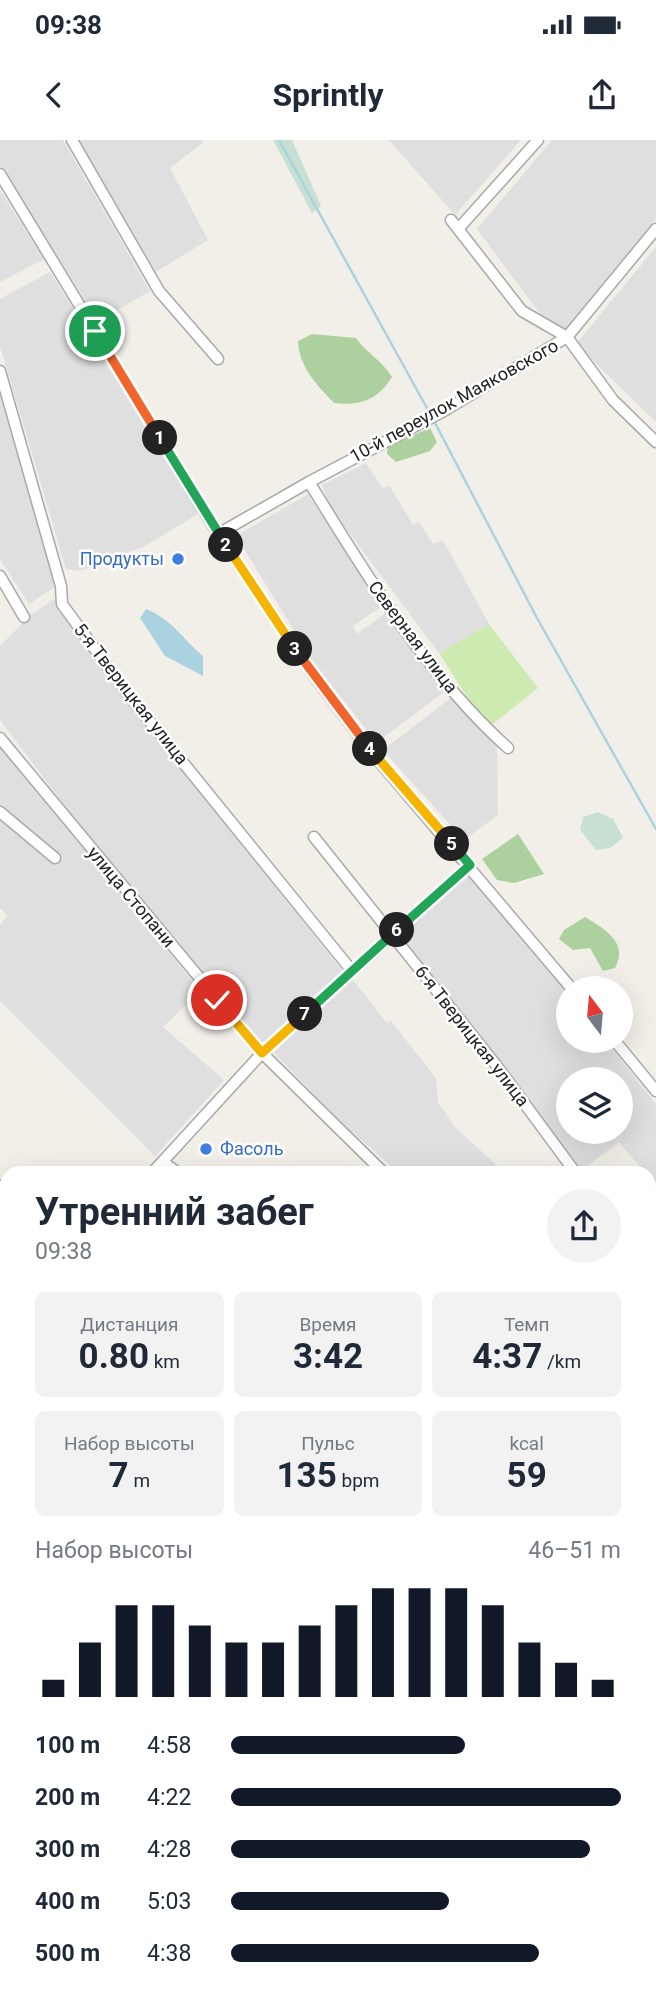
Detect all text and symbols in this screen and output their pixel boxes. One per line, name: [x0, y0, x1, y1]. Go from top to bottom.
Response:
text: 09:38: [35, 10, 102, 40]
icon: back: [35, 76, 73, 114]
text: Sprintly: [272, 76, 384, 114]
icon: share: [583, 76, 621, 114]
pin: [65, 301, 125, 361]
icon: arrive: [76, 312, 114, 350]
street label: 10-й переулок Маяковского: [346, 334, 562, 467]
pin: 1: [142, 420, 178, 456]
text: 1: [154, 426, 165, 449]
pin: 2: [208, 528, 244, 562]
text: 2: [220, 533, 231, 556]
place label: Продукты: [80, 548, 164, 569]
marker: Продукты: [170, 551, 186, 567]
street label: Северная улица: [364, 576, 462, 697]
street label: 5-я Тверицкая улица: [70, 619, 193, 768]
pin: 3: [278, 631, 312, 666]
text: 3: [289, 637, 300, 660]
pin: 4: [352, 732, 388, 766]
text: 4: [364, 737, 375, 760]
pin: 5: [434, 826, 470, 862]
text: 5: [446, 832, 457, 855]
street label: улица Стопани: [83, 842, 180, 951]
pin: 6: [380, 912, 414, 948]
text: 6: [391, 918, 402, 941]
street label: 6-я Тверицкая улица: [411, 961, 534, 1110]
pin: [187, 970, 247, 1030]
north arrow: [556, 976, 634, 1054]
map controls: [556, 976, 633, 1144]
icon: check: [198, 981, 236, 1019]
pin: 7: [288, 996, 322, 1032]
text: 7: [299, 1002, 310, 1025]
button: layers: [556, 1067, 633, 1144]
place label: Фасоль: [220, 1138, 283, 1159]
marker: Фасоль: [198, 1141, 214, 1157]
button: share: [547, 1189, 621, 1263]
text: Утренний забег: [35, 1190, 314, 1234]
text: 09:38: [35, 1238, 92, 1265]
text: Дистанция: [80, 1313, 178, 1336]
text: Время: [299, 1313, 357, 1336]
text: Темп: [504, 1313, 549, 1336]
text: 0.80: [79, 1336, 149, 1377]
text: 3:42: [293, 1336, 363, 1377]
text: 4:37: [472, 1336, 542, 1377]
text: km: [149, 1350, 180, 1373]
text: /km: [542, 1350, 581, 1373]
text: Набор высоты: [64, 1432, 195, 1455]
text: Пульс: [301, 1432, 355, 1455]
text: kcal: [509, 1432, 544, 1455]
text: 7: [109, 1455, 129, 1496]
text: 135: [277, 1455, 337, 1496]
text: 59: [507, 1455, 547, 1496]
text: m: [129, 1469, 150, 1492]
text: bpm: [337, 1469, 379, 1492]
text: Набор высоты: [35, 1537, 193, 1564]
text: 46–51 m: [528, 1537, 621, 1564]
text: 100 m: [35, 1732, 100, 1759]
text: 4:58: [147, 1732, 191, 1759]
text: 200 m: [35, 1784, 100, 1811]
text: 4:22: [147, 1784, 191, 1811]
text: 300 m: [35, 1836, 100, 1863]
text: 4:28: [147, 1836, 191, 1863]
text: 400 m: [35, 1888, 100, 1915]
text: 5:03: [147, 1888, 191, 1915]
text: 500 m: [35, 1940, 100, 1967]
text: 4:38: [147, 1940, 191, 1967]

